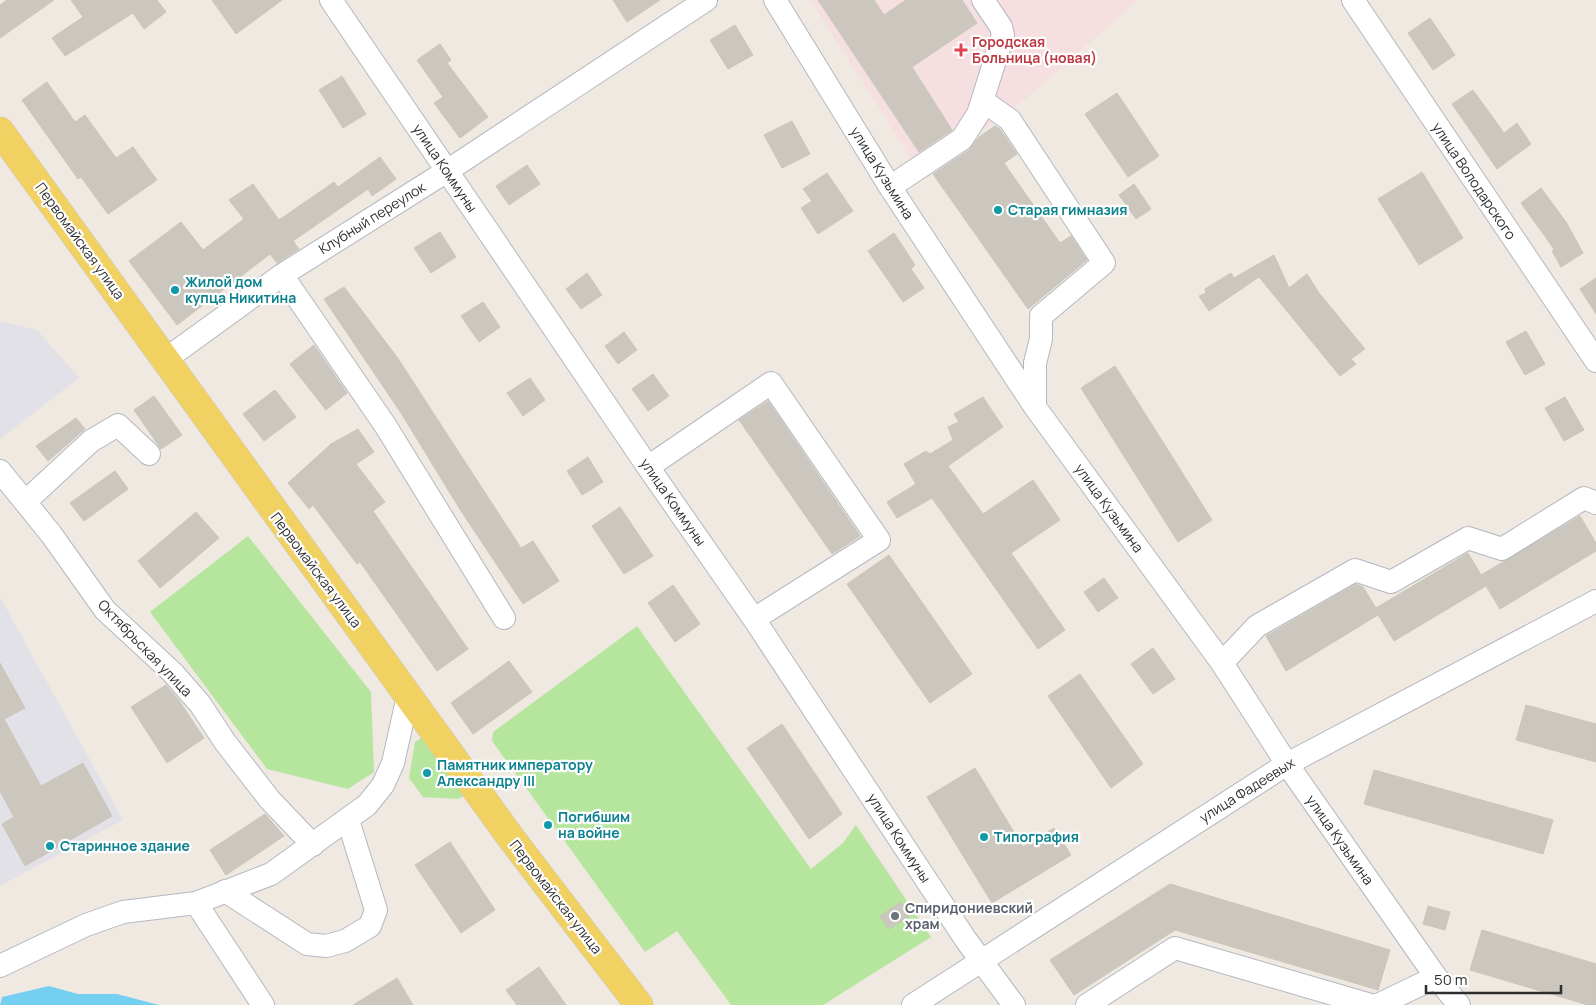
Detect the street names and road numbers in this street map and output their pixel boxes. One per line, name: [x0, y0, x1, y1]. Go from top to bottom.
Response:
street label: улица Володарского: [1428, 118, 1521, 243]
street label: улица Коммуны: [409, 120, 482, 216]
street label: улица Кузьмина: [846, 123, 918, 223]
street label: Клубный переулок: [315, 176, 430, 258]
street label: Первомайская улица: [32, 179, 129, 303]
street label: улица Коммуны: [636, 454, 711, 549]
street label: улица Кузьмина: [1071, 459, 1148, 556]
street label: Первомайская улица: [267, 508, 366, 631]
street label: Октябрьская улица: [94, 595, 197, 700]
street label: улица Фадеевых: [1195, 752, 1299, 827]
street label: улица Коммуны: [863, 789, 935, 886]
street label: улица Кузьмина: [1302, 791, 1379, 888]
street label: Первомайская улица: [506, 836, 607, 958]

